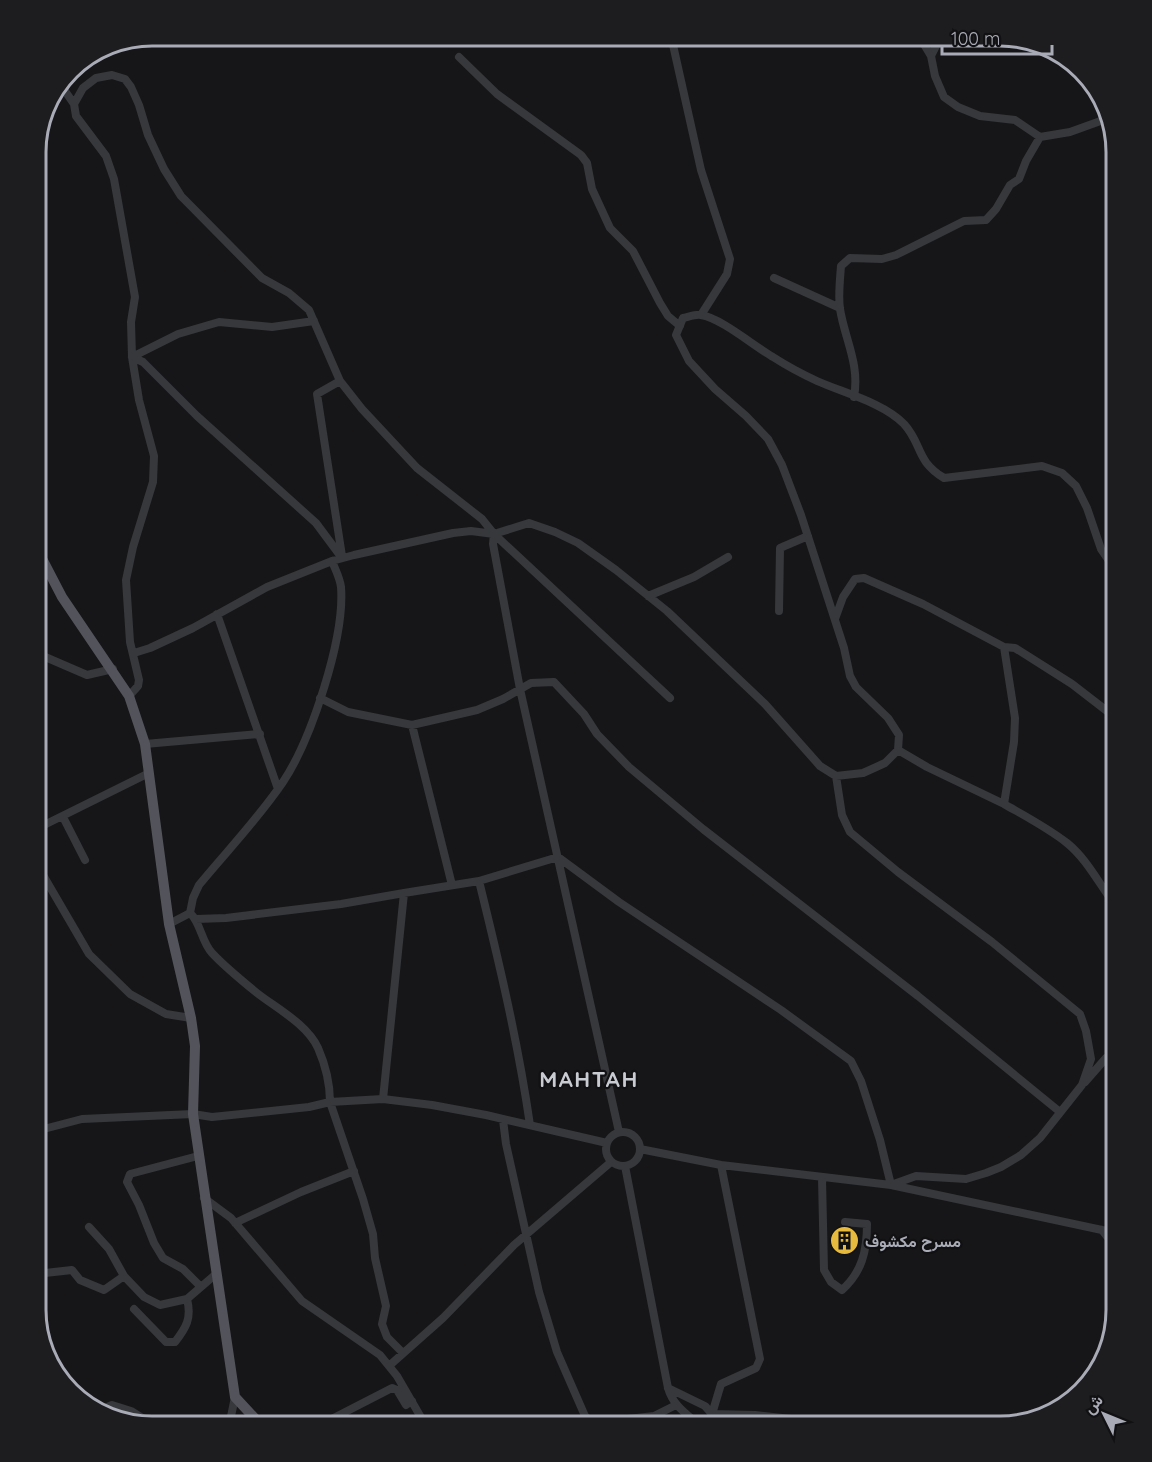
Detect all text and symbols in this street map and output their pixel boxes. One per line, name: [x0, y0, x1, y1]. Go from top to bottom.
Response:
scale bar: [942, 18, 1052, 56]
text: 100 m: [951, 27, 1000, 50]
district label: MAHTAH: [539, 1065, 639, 1093]
building icon: مسرح مكشوف: [828, 1225, 860, 1257]
place label: مسرح مكشوف: [865, 1231, 961, 1252]
north arrow: [1074, 1384, 1134, 1444]
text: ش: [1079, 1390, 1107, 1418]

